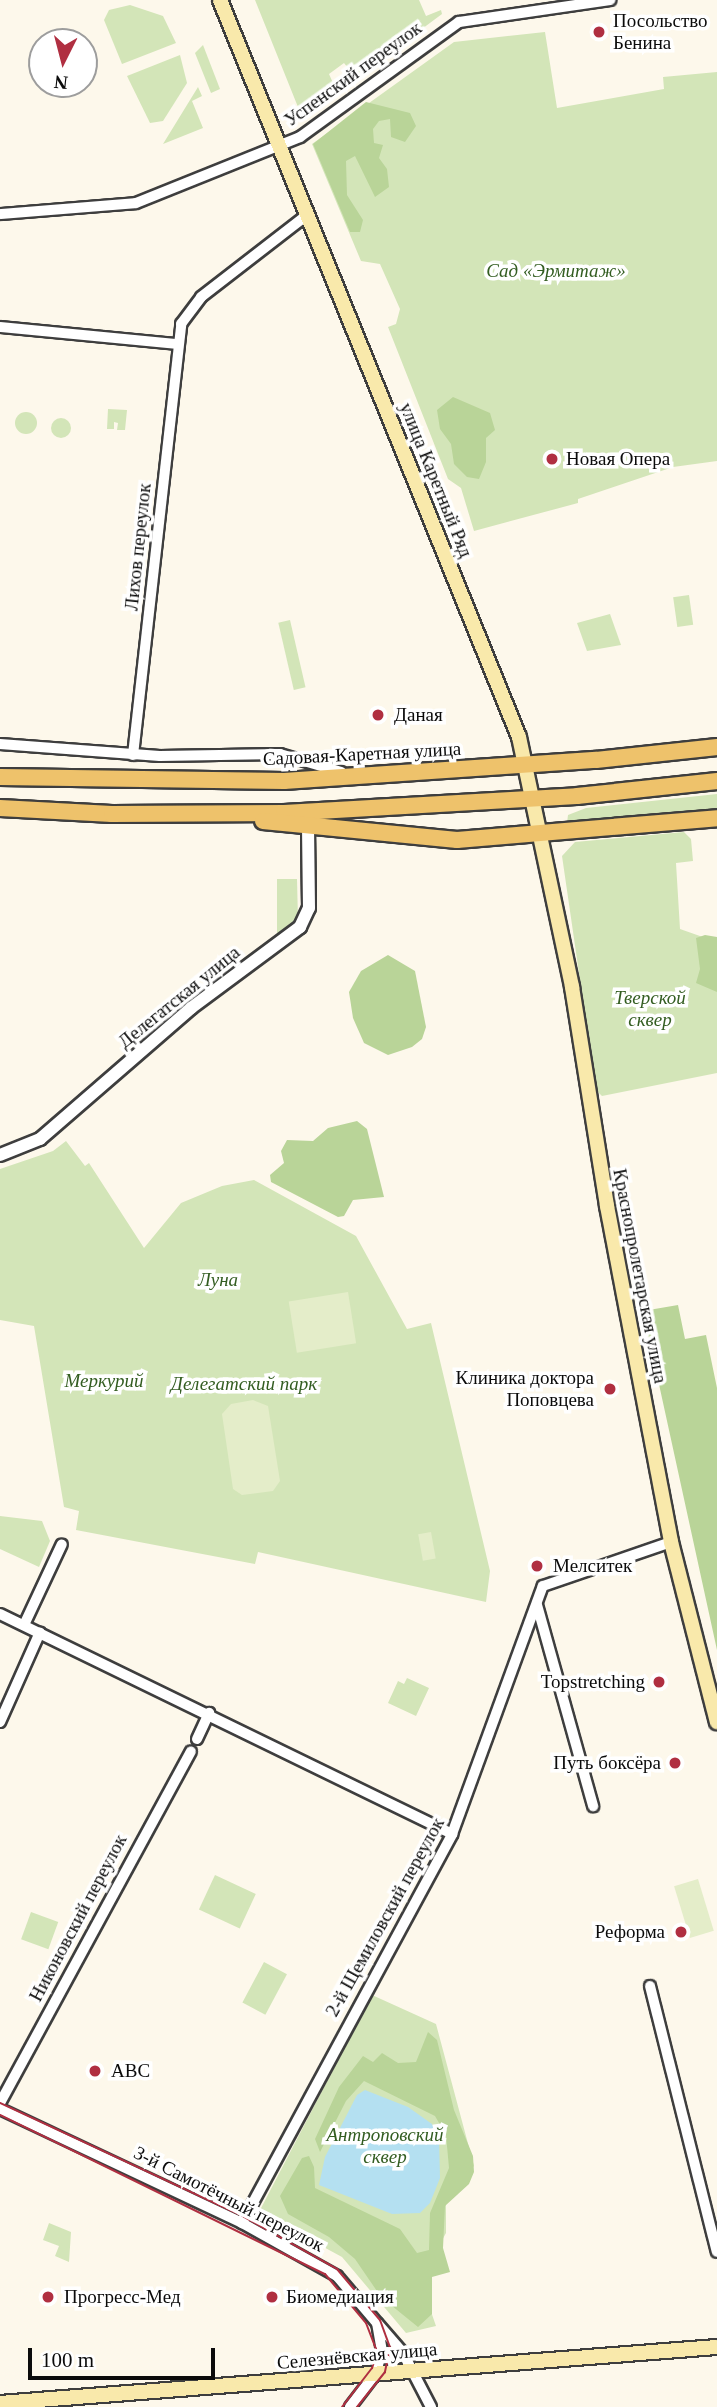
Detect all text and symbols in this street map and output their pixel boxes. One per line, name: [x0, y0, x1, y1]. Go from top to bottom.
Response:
place label: Посольство Бенина: [613, 10, 708, 54]
street label: Успенский переулок: [280, 17, 426, 131]
marker: Посольство Бенина: [591, 24, 607, 40]
north arrow: [28, 28, 98, 98]
text: N: [53, 71, 69, 94]
park label: Сад «Эрмитаж»: [486, 260, 626, 282]
street label: улица Каретный Ряд: [395, 399, 477, 561]
place label: Новая Опера: [566, 448, 670, 470]
marker: Новая Опера: [544, 451, 560, 467]
street label: Лихов переулок: [120, 482, 156, 612]
place label: Даная: [394, 704, 443, 726]
marker: Даная: [368, 705, 388, 725]
street label: Садовая-Каретная улица: [262, 737, 462, 771]
street label: Делегатская улица: [114, 941, 244, 1053]
park label: Тверской сквер: [614, 987, 686, 1031]
street label: Краснопролетарская улица: [608, 1167, 672, 1385]
park label: Луна: [198, 1269, 238, 1291]
place label: Клиника доктора Поповцева: [456, 1367, 594, 1411]
park label: Меркурий: [64, 1370, 144, 1392]
park label: Делегатский парк: [171, 1373, 317, 1395]
marker: Клиника доктора Поповцева: [600, 1379, 620, 1399]
place label: Мелситек: [553, 1555, 632, 1577]
marker: Мелситек: [527, 1556, 547, 1576]
place label: Topstretching: [541, 1671, 645, 1693]
marker: Topstretching: [651, 1674, 667, 1690]
place label: Путь боксёра: [553, 1752, 661, 1774]
marker: Путь боксёра: [667, 1755, 683, 1771]
street label: 2-й Щемиловский переулок: [321, 1813, 449, 2021]
street label: Никоновский переулок: [24, 1831, 132, 2005]
place label: Реформа: [595, 1921, 665, 1943]
marker: Реформа: [671, 1922, 691, 1942]
place label: ABC: [111, 2060, 150, 2082]
marker: ABC: [85, 2061, 105, 2081]
park label: Антроповский сквер: [326, 2124, 444, 2168]
street label: 3-й Самотёчный переулок: [130, 2141, 328, 2257]
place label: Прогресс-Мед: [64, 2286, 181, 2308]
place label: Биомедиация: [286, 2286, 394, 2308]
marker: Прогресс-Мед: [38, 2287, 58, 2307]
marker: Биомедиация: [264, 2289, 280, 2305]
scale bar: [32, 2334, 219, 2378]
street label: Селезнёвская улица: [276, 2338, 438, 2374]
text: 100 m: [41, 2348, 94, 2372]

